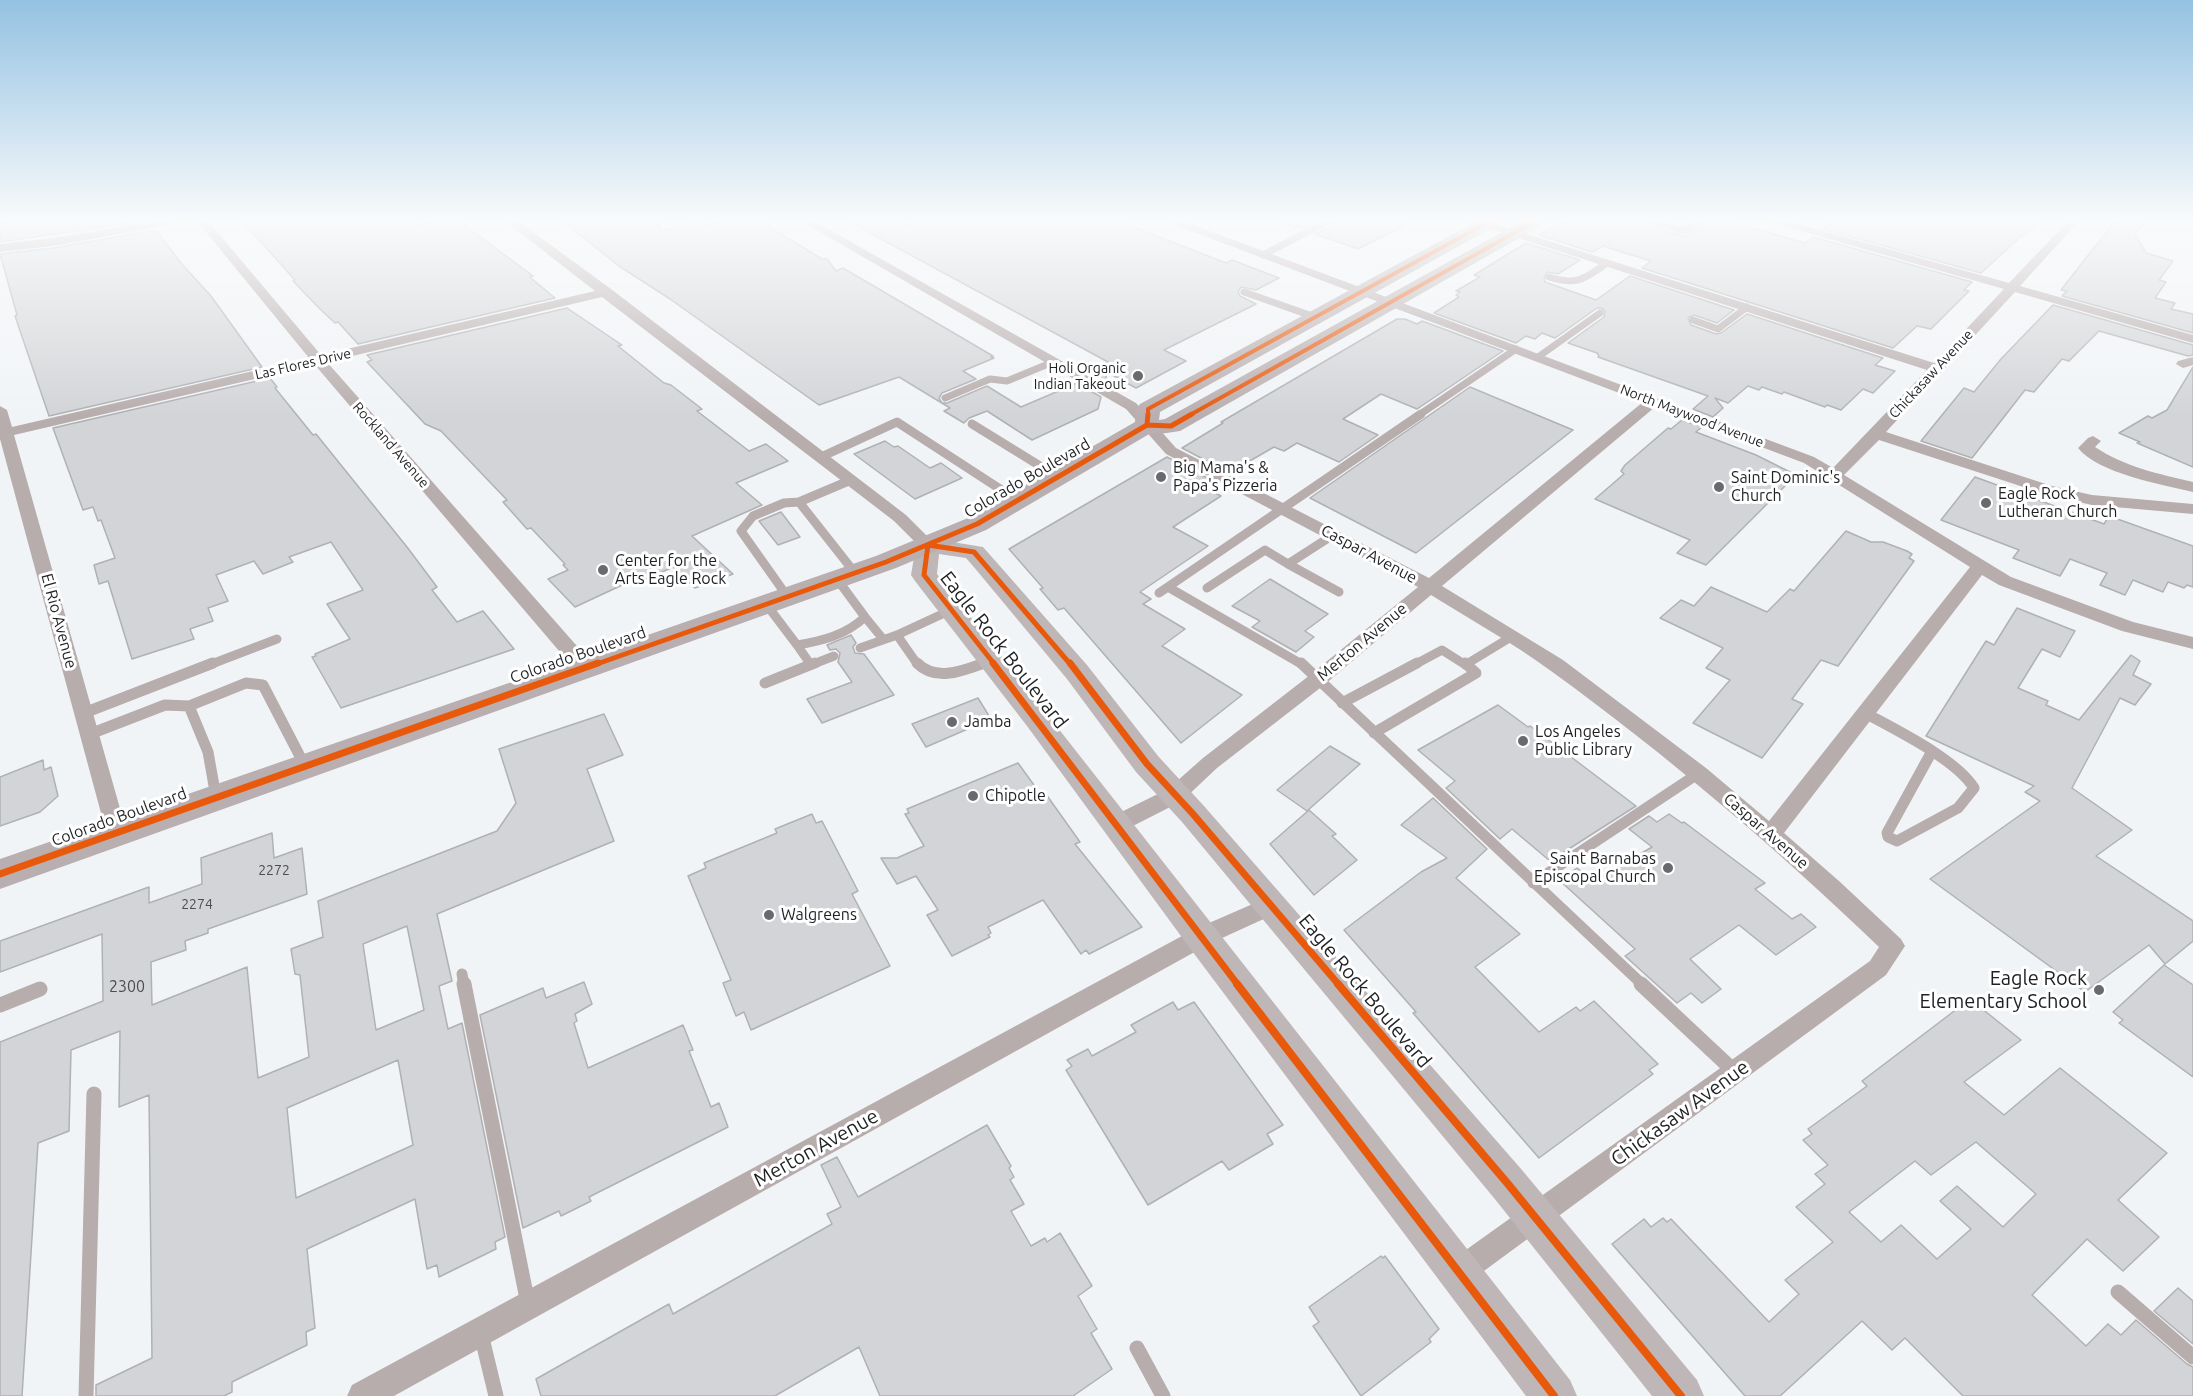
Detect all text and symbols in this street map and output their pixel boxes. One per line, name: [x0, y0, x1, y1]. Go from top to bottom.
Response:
street label: Chickasaw Avenue: [1886, 326, 1976, 422]
street label: Las Flores Drive: [253, 345, 353, 383]
place label: Holi Organic Indian Takeout: [1034, 360, 1126, 392]
marker: Holi Organic Indian Takeout: [1131, 369, 1145, 383]
street label: North Maywood Avenue: [1618, 381, 1766, 451]
street label: Rockland Avenue: [349, 399, 433, 491]
street label: Colorado Boulevard: [961, 434, 1093, 522]
place label: Big Mama's & Papa's Pizzeria: [1173, 458, 1277, 496]
place label: Saint Dominic's Church: [1731, 468, 1840, 506]
marker: Big Mama's & Papa's Pizzeria: [1154, 470, 1168, 484]
marker: Saint Dominic's Church: [1712, 480, 1726, 494]
place label: Eagle Rock Lutheran Church: [1998, 484, 2117, 522]
marker: Eagle Rock Lutheran Church: [1979, 496, 1993, 510]
street label: Caspar Avenue: [1318, 521, 1420, 587]
place label: Center for the Arts Eagle Rock: [615, 551, 726, 589]
marker: Center for the Arts Eagle Rock: [596, 563, 610, 577]
street label: Eagle Rock Boulevard: [935, 566, 1073, 734]
street label: El Rio Avenue: [37, 571, 81, 671]
street label: Merton Avenue: [1313, 599, 1411, 685]
street label: Colorado Boulevard: [508, 623, 648, 687]
place label: Jamba: [964, 712, 1011, 732]
marker: Jamba: [945, 715, 959, 729]
place label: Los Angeles Public Library: [1535, 722, 1632, 760]
marker: Los Angeles Public Library: [1516, 734, 1530, 748]
street label: Colorado Boulevard: [49, 784, 189, 850]
place label: Chipotle: [985, 786, 1046, 806]
marker: Chipotle: [966, 789, 980, 803]
street label: Caspar Avenue: [1720, 789, 1812, 873]
place label: Saint Barnabas Episcopal Church: [1534, 849, 1656, 887]
marker: Saint Barnabas Episcopal Church: [1661, 861, 1675, 875]
house number: 2272: [258, 862, 290, 878]
house number: 2274: [181, 896, 213, 912]
place label: Walgreens: [781, 905, 857, 925]
marker: Walgreens: [762, 908, 776, 922]
street label: Eagle Rock Boulevard: [1294, 909, 1436, 1073]
place label: Eagle Rock Elementary School: [1920, 966, 2087, 1013]
house number: 2300: [109, 977, 145, 997]
marker: Eagle Rock Elementary School: [2092, 983, 2106, 997]
street label: Chickasaw Avenue: [1606, 1055, 1754, 1171]
street label: Merton Avenue: [749, 1104, 883, 1192]

